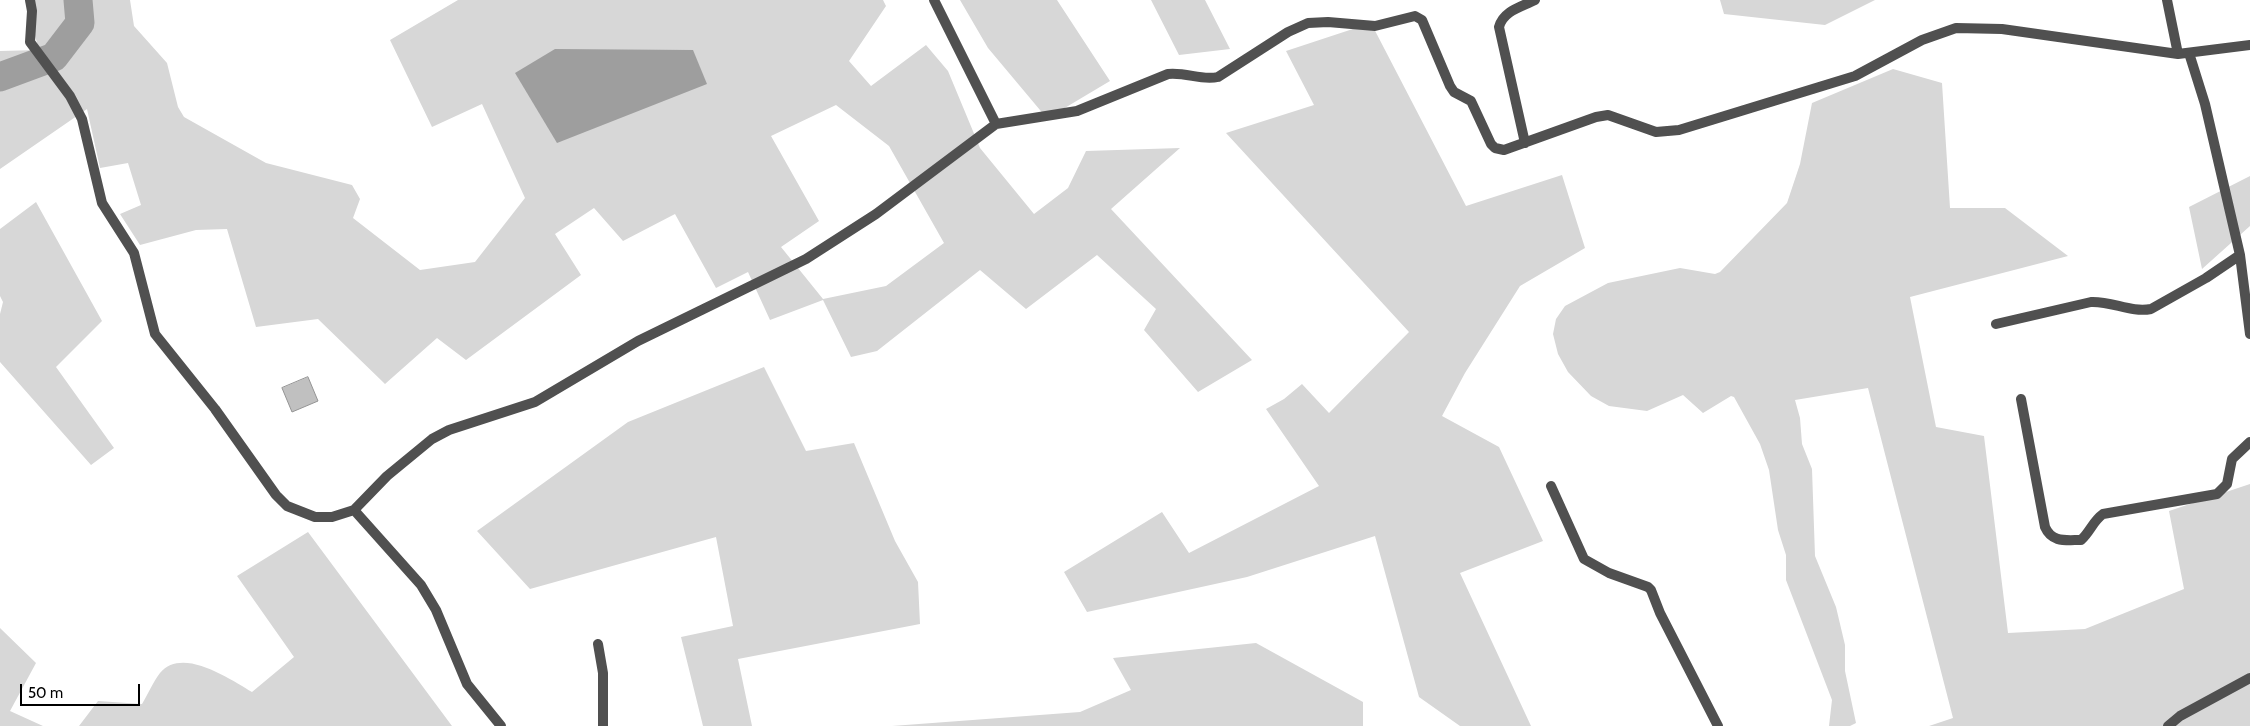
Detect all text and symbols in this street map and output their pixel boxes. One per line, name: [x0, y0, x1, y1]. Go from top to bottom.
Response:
scale bar: [22, 674, 142, 706]
text: 50 m: [28, 684, 63, 702]

